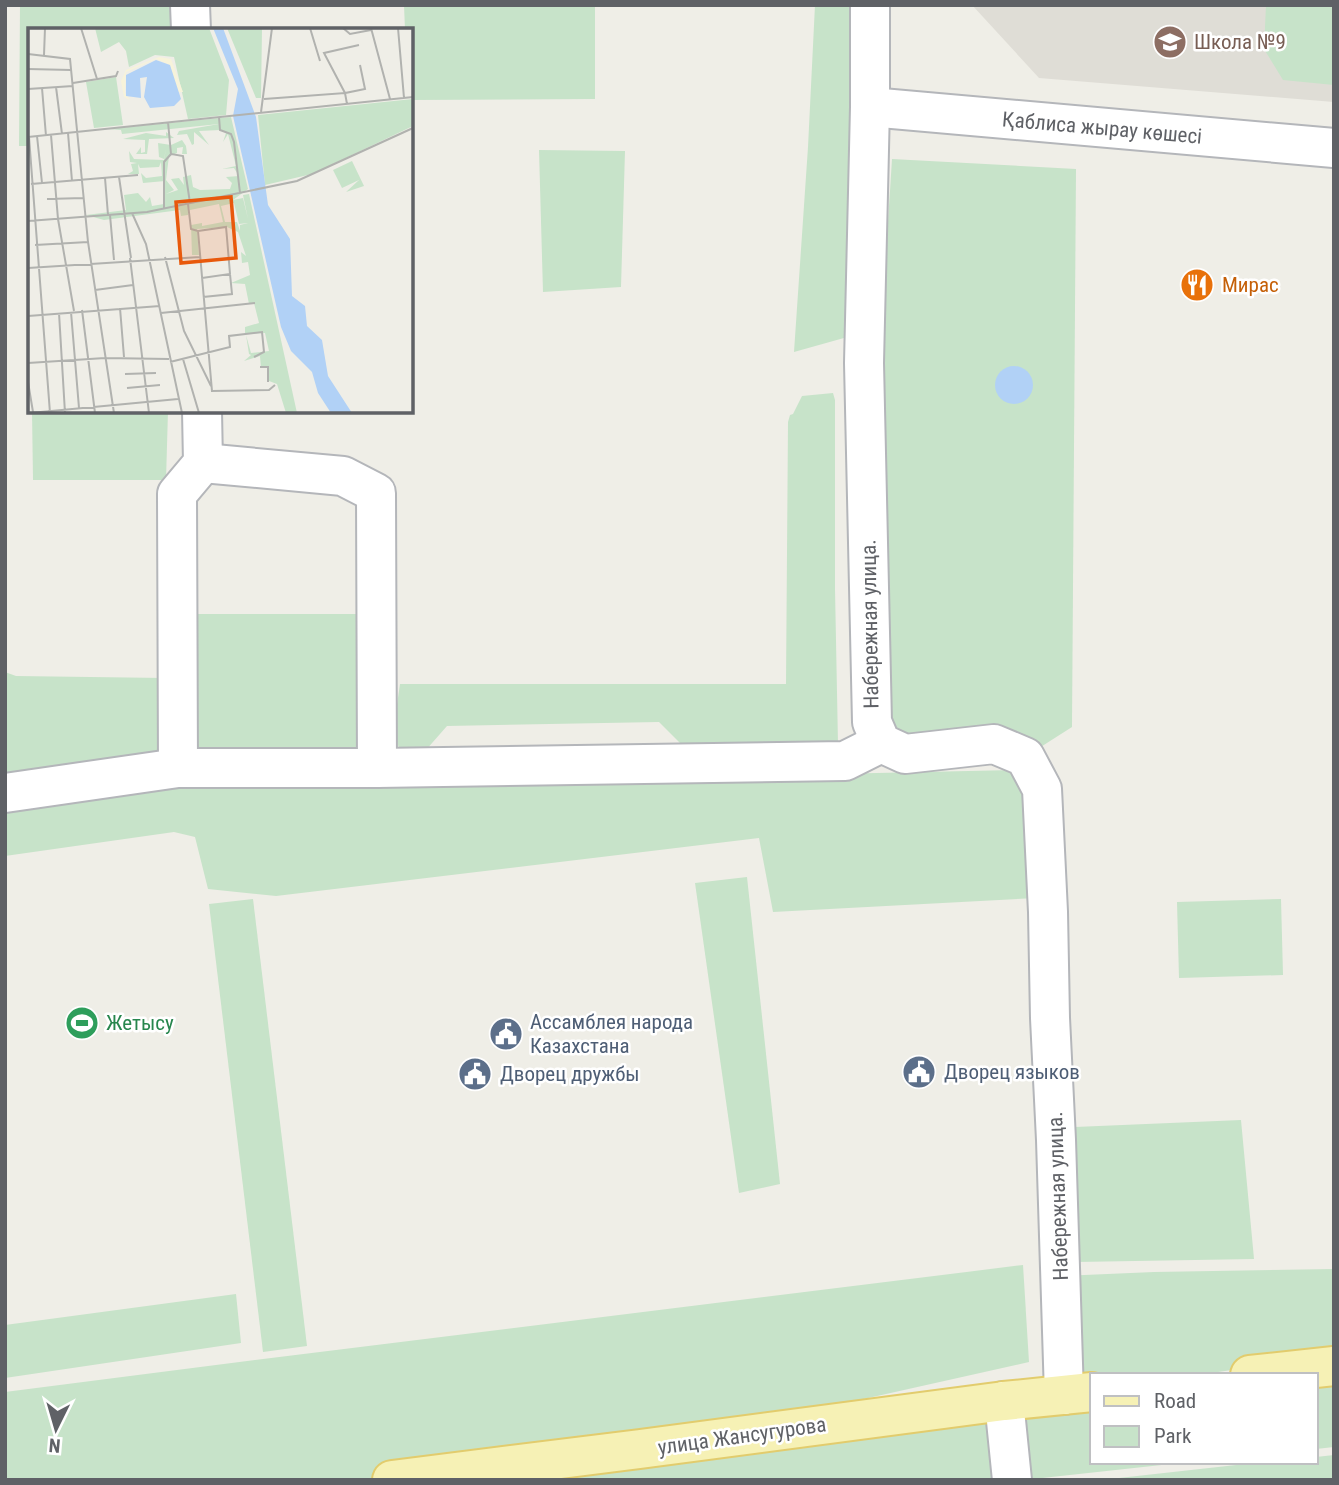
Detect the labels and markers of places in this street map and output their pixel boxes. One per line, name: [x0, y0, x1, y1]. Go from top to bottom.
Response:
school or university icon: Школа №9: [1151, 23, 1189, 61]
place label: Школа №9: [1194, 30, 1286, 54]
restaurant icon: Мирас: [1178, 266, 1216, 304]
place label: Мирас: [1222, 273, 1279, 297]
sports icon: Жетысу: [63, 1004, 101, 1042]
place label: Ассамблея народа Казахстана: [530, 1010, 693, 1058]
place label: Жетысу: [106, 1011, 174, 1035]
public building icon: Ассамблея народа Казахстана: [487, 1015, 525, 1053]
public building icon: Дворец языков: [900, 1053, 938, 1091]
public building icon: Дворец дружбы: [456, 1055, 494, 1093]
place label: Дворец языков: [944, 1060, 1080, 1084]
place label: Дворец дружбы: [500, 1062, 640, 1086]

